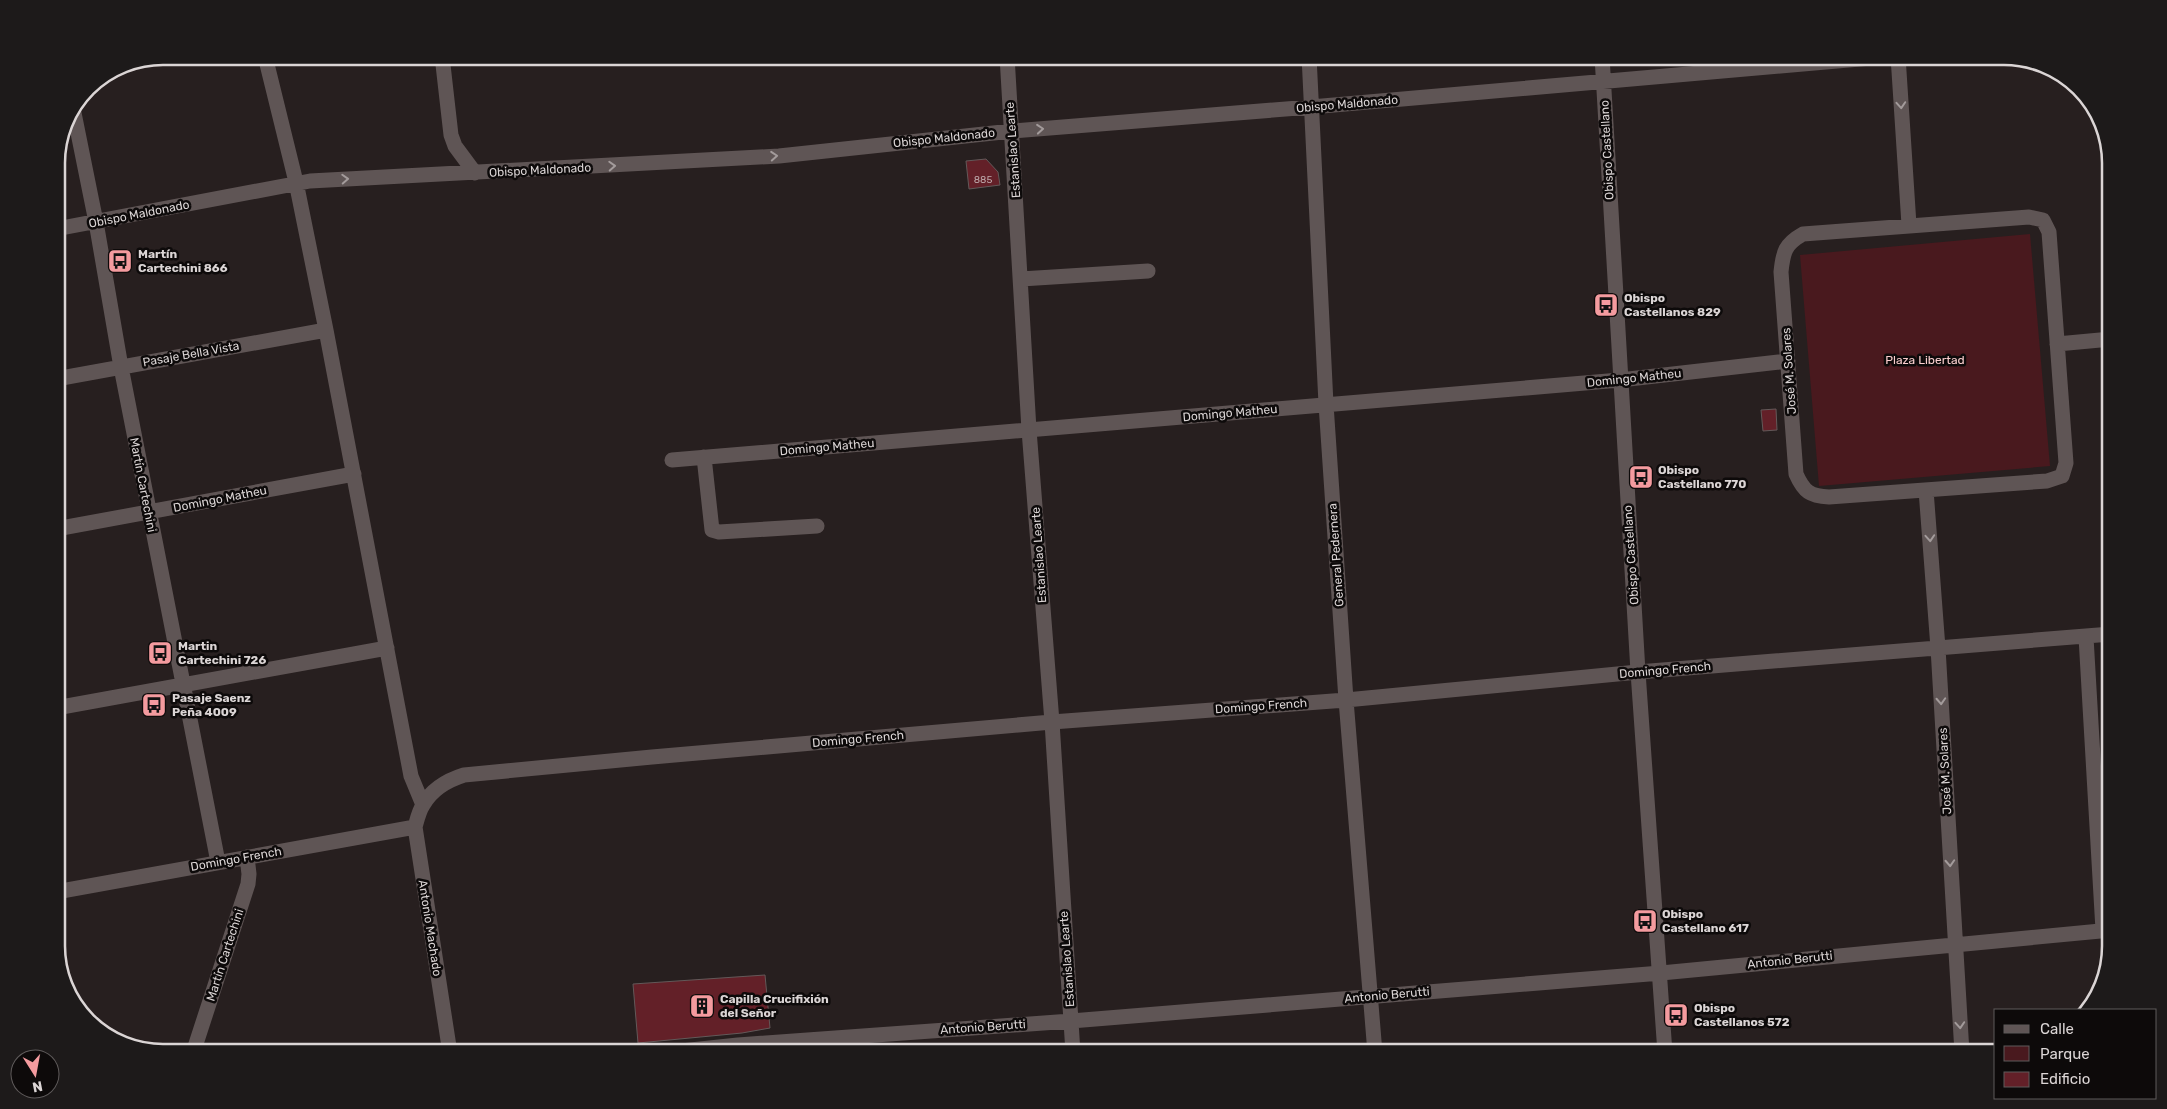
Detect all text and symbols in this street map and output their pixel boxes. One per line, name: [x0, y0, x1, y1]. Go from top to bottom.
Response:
street label: Obispo Maldonado: [1295, 93, 1399, 115]
street label: Obispo Castellano: [1597, 100, 1617, 200]
street label: Estanislao Learte: [1003, 101, 1023, 199]
one-way arrow: [1896, 101, 1907, 109]
one-way arrow: [1037, 123, 1045, 134]
street label: Obispo Maldonado: [892, 126, 996, 150]
one-way arrow: [771, 151, 779, 162]
street label: Obispo Maldonado: [489, 160, 592, 180]
one-way arrow: [608, 161, 616, 172]
one-way arrow: [341, 174, 349, 185]
house number: 885: [974, 174, 992, 186]
street label: Obispo Maldonado: [87, 197, 191, 231]
place label: Martín Cartechini 866: [138, 247, 228, 275]
bus stop icon: Martín Cartechini 866: [107, 248, 133, 274]
place label: Obispo Castellanos 829: [1624, 291, 1721, 319]
bus stop icon: Obispo Castellanos 829: [1593, 292, 1619, 318]
street label: José M. Solares: [1779, 327, 1799, 415]
street label: Pasaje Bella Vista: [142, 339, 240, 369]
park label: Plaza Libertad: [1885, 353, 1965, 367]
street label: Domingo Matheu: [1586, 366, 1682, 390]
street label: Domingo Matheu: [1182, 402, 1278, 424]
street label: Martín Cartechini: [127, 436, 159, 534]
street label: Domingo Matheu: [779, 436, 875, 458]
place label: Obispo Castellano 770: [1658, 463, 1746, 491]
bus stop icon: Obispo Castellano 770: [1628, 464, 1654, 490]
street label: Domingo Matheu: [172, 483, 268, 515]
street label: General Pedernera: [1325, 503, 1347, 607]
street label: Obispo Castellano: [1621, 505, 1641, 605]
street label: Estanislao Learte: [1029, 506, 1049, 604]
one-way arrow: [1924, 535, 1935, 543]
place label: Martin Cartechini 726: [178, 639, 266, 667]
bus stop icon: Martin Cartechini 726: [147, 640, 173, 666]
street label: Domingo French: [1618, 659, 1712, 681]
place label: Pasaje Saenz Peña 4009: [172, 691, 251, 719]
bus stop icon: Pasaje Saenz Peña 4009: [141, 692, 167, 718]
street label: Domingo French: [1215, 696, 1307, 716]
one-way arrow: [1936, 697, 1947, 705]
street label: José M. Solares: [1936, 727, 1954, 815]
street label: Domingo French: [811, 728, 905, 750]
street label: Domingo French: [189, 844, 283, 874]
one-way arrow: [1945, 860, 1955, 867]
street label: Antonio Machado: [415, 879, 445, 977]
street label: Martín Cartechini: [203, 907, 247, 1003]
place label: Obispo Castellano 617: [1662, 907, 1749, 935]
bus stop icon: Obispo Castellano 617: [1632, 908, 1658, 934]
street label: Estanislao Learte: [1057, 910, 1077, 1008]
street label: Antonio Berutti: [1747, 949, 1833, 971]
street label: Antonio Berutti: [1344, 984, 1430, 1006]
place label: Capilla Crucifixión del Señor: [720, 992, 829, 1020]
building icon: Capilla Crucifixión del Señor: [689, 993, 715, 1019]
place label: Obispo Castellanos 572: [1694, 1001, 1790, 1029]
bus stop icon: Obispo Castellanos 572: [1663, 1002, 1689, 1028]
legend: [1994, 1009, 2157, 1099]
street label: Antonio Berutti: [940, 1017, 1026, 1037]
text: Calle: [2040, 1020, 2074, 1038]
one-way arrow: [1954, 1021, 1965, 1029]
text: Parque: [2040, 1045, 2090, 1063]
north arrow: [10, 1049, 60, 1099]
text: Edificio: [2040, 1070, 2090, 1088]
text: N: [31, 1077, 44, 1096]

